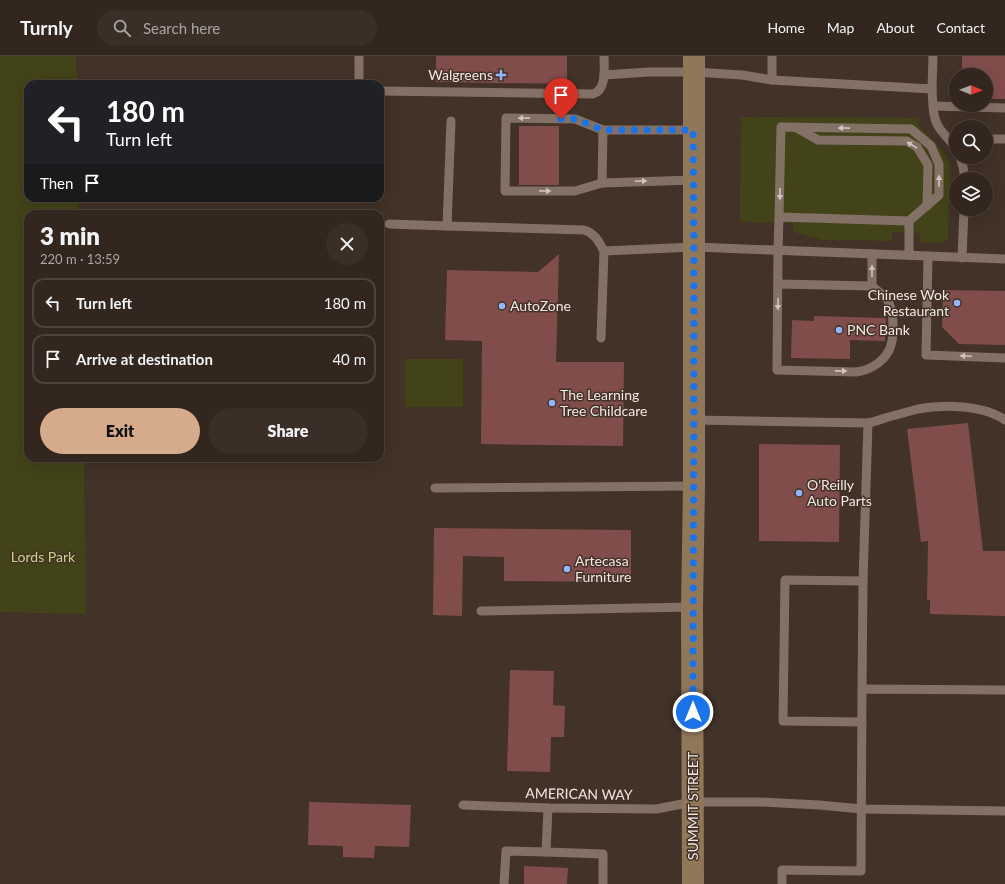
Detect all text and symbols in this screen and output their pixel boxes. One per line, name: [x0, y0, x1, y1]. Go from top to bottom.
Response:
search box: [97, 10, 377, 46]
text: Turnly: [20, 16, 73, 39]
icon: search: [111, 17, 133, 39]
text: Search here: [143, 19, 220, 37]
text: Home: [767, 19, 805, 36]
text: Map: [827, 19, 854, 36]
text: About: [876, 19, 914, 36]
text: Contact: [936, 19, 985, 36]
place label: Walgreens: [428, 66, 493, 83]
north arrow: [949, 68, 993, 112]
map controls: [949, 68, 993, 216]
marker: Walgreens: [496, 70, 506, 80]
pin: [544, 78, 578, 119]
icon: arrive: [550, 84, 572, 106]
text: 180 m: [106, 94, 185, 128]
icon: left: [40, 96, 92, 148]
one-way arrow: [517, 115, 530, 121]
button: search: [949, 120, 993, 164]
one-way arrow: [837, 125, 850, 131]
text: Turn left: [106, 128, 172, 150]
one-way arrow: [906, 141, 918, 148]
icon: arrive: [81, 172, 103, 194]
button: layers: [949, 172, 993, 216]
text: Then: [40, 174, 73, 192]
one-way arrow: [936, 174, 942, 187]
one-way arrow: [635, 178, 647, 185]
one-way arrow: [539, 188, 552, 194]
one-way arrow: [777, 188, 783, 201]
text: 3 min: [40, 221, 100, 250]
button: close: [326, 223, 368, 265]
text: 220 m · 13:59: [40, 251, 120, 267]
one-way arrow: [869, 264, 875, 277]
place label: Chinese Wok Restaurant: [868, 286, 950, 319]
icon: left: [42, 292, 64, 314]
text: Turn left: [76, 294, 132, 312]
text: 180 m: [324, 294, 366, 312]
place label: AutoZone: [510, 297, 571, 314]
one-way arrow: [775, 298, 781, 311]
marker: Chinese Wok Restaurant: [952, 298, 962, 308]
marker: AutoZone: [497, 301, 507, 311]
place label: PNC Bank: [847, 321, 911, 338]
marker: PNC Bank: [834, 325, 844, 335]
icon: arrive: [42, 348, 64, 370]
text: Arrive at destination: [76, 350, 213, 368]
text: 40 m: [332, 350, 366, 368]
one-way arrow: [959, 353, 972, 359]
one-way arrow: [835, 368, 848, 374]
place label: The Learning Tree Childcare: [560, 386, 647, 419]
marker: The Learning Tree Childcare: [547, 398, 557, 408]
button: Exit: [40, 408, 200, 454]
button: Share: [208, 408, 368, 454]
place label: O'Reilly Auto Parts: [807, 476, 872, 509]
marker: O'Reilly Auto Parts: [794, 488, 804, 498]
park label: Lords Park: [11, 548, 76, 565]
place label: Artecasa Furniture: [575, 552, 632, 585]
marker: Artecasa Furniture: [562, 564, 572, 574]
position arrow: [672, 691, 714, 733]
street label: SUMMIT STREET: [684, 751, 701, 860]
street label: AMERICAN WAY: [525, 784, 633, 803]

